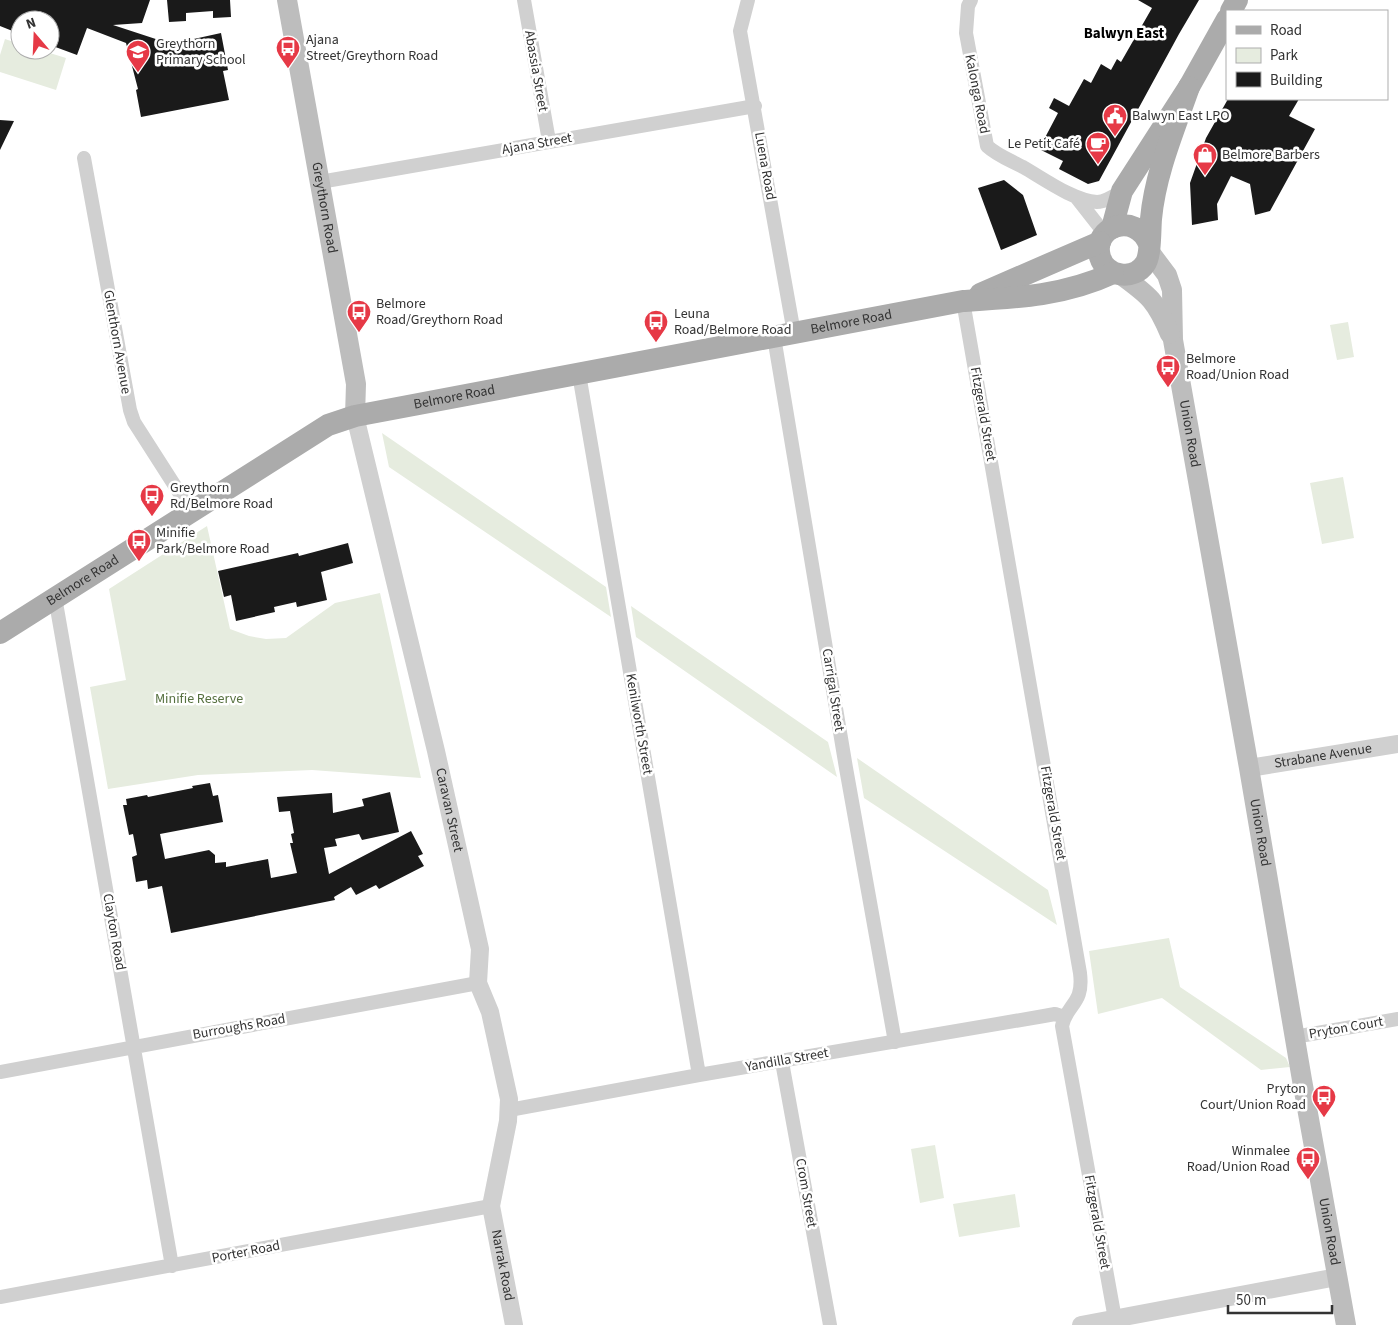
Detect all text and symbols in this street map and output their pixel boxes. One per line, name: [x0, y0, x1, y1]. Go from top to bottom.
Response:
north arrow: [10, 10, 60, 60]
legend: [1226, 10, 1388, 100]
text: N: [23, 13, 39, 35]
text: Road: [1270, 20, 1302, 41]
district label: Balwyn East: [1084, 23, 1165, 44]
street label: Abassia Street: [519, 29, 553, 114]
place label: Ajana Street/Greythorn Road: [306, 30, 438, 66]
place label: Greythorn Primary School: [156, 34, 246, 70]
bus stop icon: Ajana Street/Greythorn Road: [275, 35, 301, 69]
school or university icon: Greythorn Primary School: [125, 39, 151, 73]
text: Park: [1270, 45, 1299, 66]
street label: Kalonga Road: [959, 52, 995, 136]
text: Building: [1270, 70, 1323, 91]
public building icon: Balwyn East LPO: [1102, 103, 1128, 137]
place label: Balwyn East LPO: [1132, 106, 1230, 126]
street label: Ajana Street: [500, 128, 574, 160]
street label: Luena Road: [749, 130, 781, 202]
cafe icon: Le Petit Café: [1085, 131, 1111, 165]
place label: Le Petit Café: [1008, 134, 1080, 154]
shop icon: Belmore Barbers: [1192, 142, 1218, 176]
place label: Belmore Barbers: [1222, 145, 1320, 165]
street label: Greythorn Road: [306, 160, 342, 255]
street label: Glenthorn Avenue: [98, 288, 136, 396]
place label: Belmore Road/Greythorn Road: [376, 294, 503, 330]
bus stop icon: Belmore Road/Greythorn Road: [346, 299, 372, 333]
place label: Leuna Road/Belmore Road: [674, 304, 791, 340]
street label: Belmore Road: [809, 305, 894, 340]
bus stop icon: Leuna Road/Belmore Road: [643, 309, 669, 343]
place label: Belmore Road/Union Road: [1186, 349, 1289, 385]
bus stop icon: Belmore Road/Union Road: [1155, 354, 1181, 388]
street label: Fitzgerald Street: [965, 365, 1001, 463]
street label: Belmore Road: [412, 380, 497, 415]
street label: Union Road: [1174, 398, 1205, 469]
place label: Greythorn Rd/Belmore Road: [170, 478, 273, 514]
bus stop icon: Greythorn Rd/Belmore Road: [139, 483, 165, 517]
place label: Minifie Park/Belmore Road: [156, 523, 270, 559]
bus stop icon: Minifie Park/Belmore Road: [126, 528, 152, 562]
street label: Belmore Road: [43, 550, 123, 611]
street label: Carrigal Street: [817, 647, 849, 733]
street label: Kenilworth Street: [620, 672, 658, 776]
park label: Minifie Reserve: [155, 689, 243, 709]
street label: Strabane Avenue: [1273, 738, 1373, 774]
street label: Fitzgerald Street: [1035, 764, 1071, 862]
street label: Caravan Street: [430, 766, 468, 854]
street label: Union Road: [1244, 797, 1276, 868]
street label: Clayton Road: [97, 892, 131, 972]
street label: Burroughs Road: [191, 1009, 287, 1045]
street label: Pryton Court: [1307, 1012, 1385, 1044]
street label: Yandilla Street: [743, 1043, 830, 1077]
place label: Pryton Court/Union Road: [1200, 1079, 1306, 1115]
bus stop icon: Pryton Court/Union Road: [1311, 1084, 1337, 1118]
place label: Winmalee Road/Union Road: [1187, 1141, 1290, 1177]
bus stop icon: Winmalee Road/Union Road: [1295, 1146, 1321, 1180]
street label: Crom Street: [790, 1157, 822, 1229]
street label: Fitzgerald Street: [1079, 1173, 1115, 1271]
street label: Union Road: [1313, 1196, 1345, 1267]
street label: Narrak Road: [486, 1228, 519, 1303]
street label: Porter Road: [210, 1236, 282, 1268]
scale bar: [1228, 1282, 1332, 1314]
text: 50 m: [1236, 1290, 1266, 1311]

